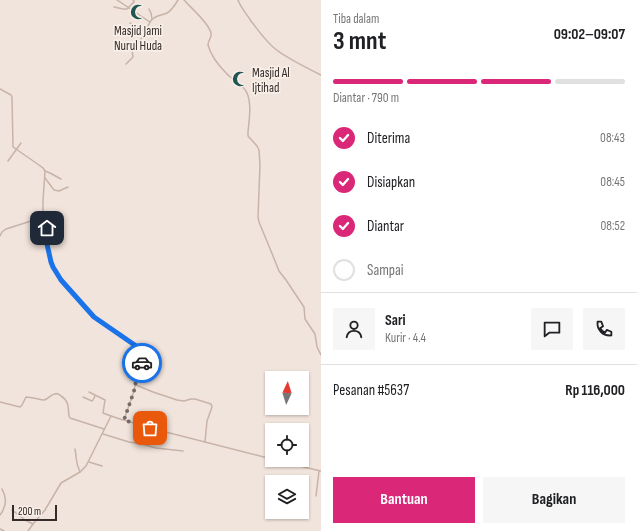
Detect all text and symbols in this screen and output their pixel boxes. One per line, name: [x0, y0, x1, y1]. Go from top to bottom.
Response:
mosque icon: Masjid Jami Nurul Huda: [129, 3, 147, 21]
text: Tiba dalam: [333, 11, 379, 27]
place label: Masjid Jami Nurul Huda: [114, 23, 162, 54]
text: 09:02–09:07: [554, 25, 625, 44]
text: 3 mnt: [333, 26, 386, 57]
place label: Masjid Al Ijtihad: [252, 65, 290, 96]
mosque icon: Masjid Al Ijtihad: [231, 70, 249, 88]
text: Diantar · 790 m: [333, 90, 399, 106]
icon: check: [333, 127, 355, 149]
text: Diterima: [367, 129, 410, 148]
text: 08:43: [600, 130, 625, 146]
icon: check: [333, 171, 355, 193]
text: Disiapkan: [367, 173, 415, 192]
text: 08:45: [600, 174, 625, 190]
pin: [30, 211, 64, 245]
icon: check: [333, 215, 355, 237]
icon: home: [36, 217, 58, 239]
text: Diantar: [367, 217, 404, 236]
text: 08:52: [600, 218, 625, 234]
text: Sampai: [367, 261, 404, 280]
button: person: [333, 308, 375, 350]
button: chat: [531, 308, 573, 350]
button: phone: [583, 308, 625, 350]
text: Sari: [385, 311, 406, 330]
text: Kurir · 4.4: [385, 330, 426, 346]
courier: [122, 343, 162, 383]
icon: car: [131, 352, 153, 374]
north arrow: [265, 371, 309, 415]
map controls: [265, 371, 309, 519]
text: Pesanan #5637: [333, 381, 409, 400]
text: Rp 116,000: [565, 381, 625, 400]
pin: [133, 411, 167, 445]
icon: bag: [139, 417, 161, 439]
button: locate: [265, 423, 309, 467]
button: layers: [265, 475, 309, 519]
button: Bantuan: [333, 477, 475, 523]
button: Bagikan: [483, 477, 625, 523]
scale bar: [12, 503, 57, 522]
text: 200 m: [18, 505, 41, 518]

